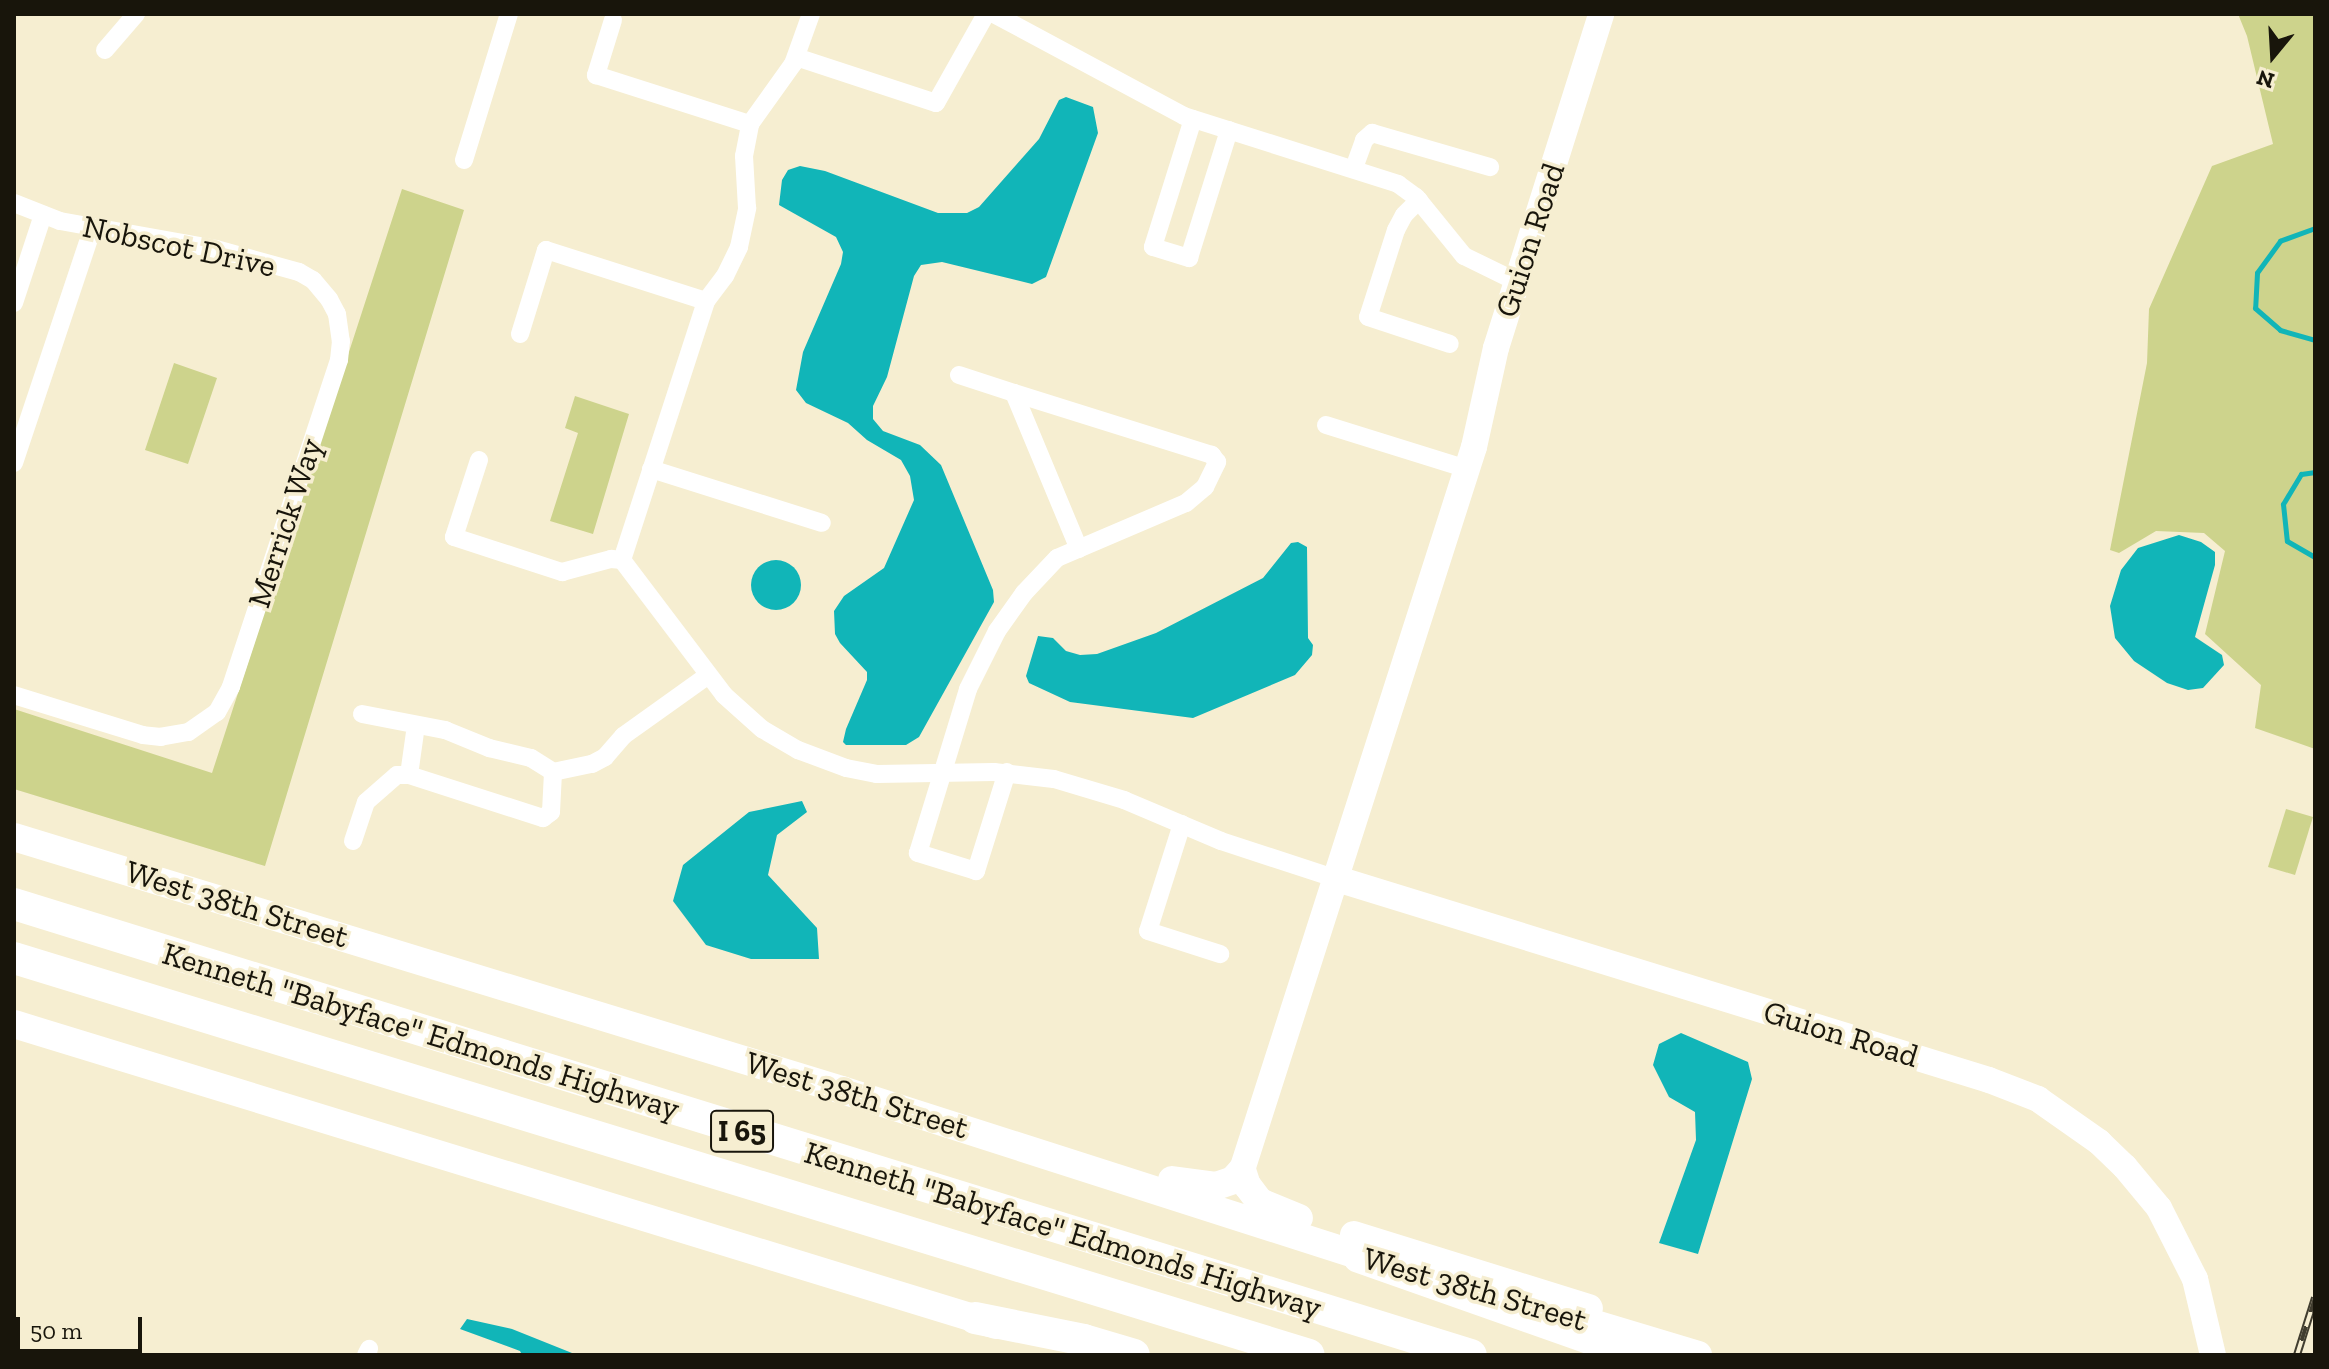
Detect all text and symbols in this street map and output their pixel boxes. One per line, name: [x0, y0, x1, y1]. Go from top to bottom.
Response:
north arrow: [2233, 16, 2313, 96]
text: N: [2253, 64, 2278, 95]
street label: Guion Road: [1487, 158, 1573, 322]
street label: Nobscot Drive: [79, 207, 279, 285]
street label: Merrick Way: [239, 433, 331, 613]
street label: West 38th Street: [121, 852, 353, 956]
street label: Kenneth "Babyface" Edmonds Highway: [158, 934, 684, 1128]
street label: Guion Road: [1759, 992, 1923, 1076]
street label: West 38th Street: [741, 1043, 973, 1147]
road number: I 65: [710, 1105, 774, 1157]
street label: Kenneth "Babyface" Edmonds Highway: [800, 1133, 1326, 1327]
street label: West 38th Street: [1359, 1239, 1591, 1339]
scale bar: [20, 1301, 146, 1351]
text: 50 m: [30, 1316, 82, 1345]

